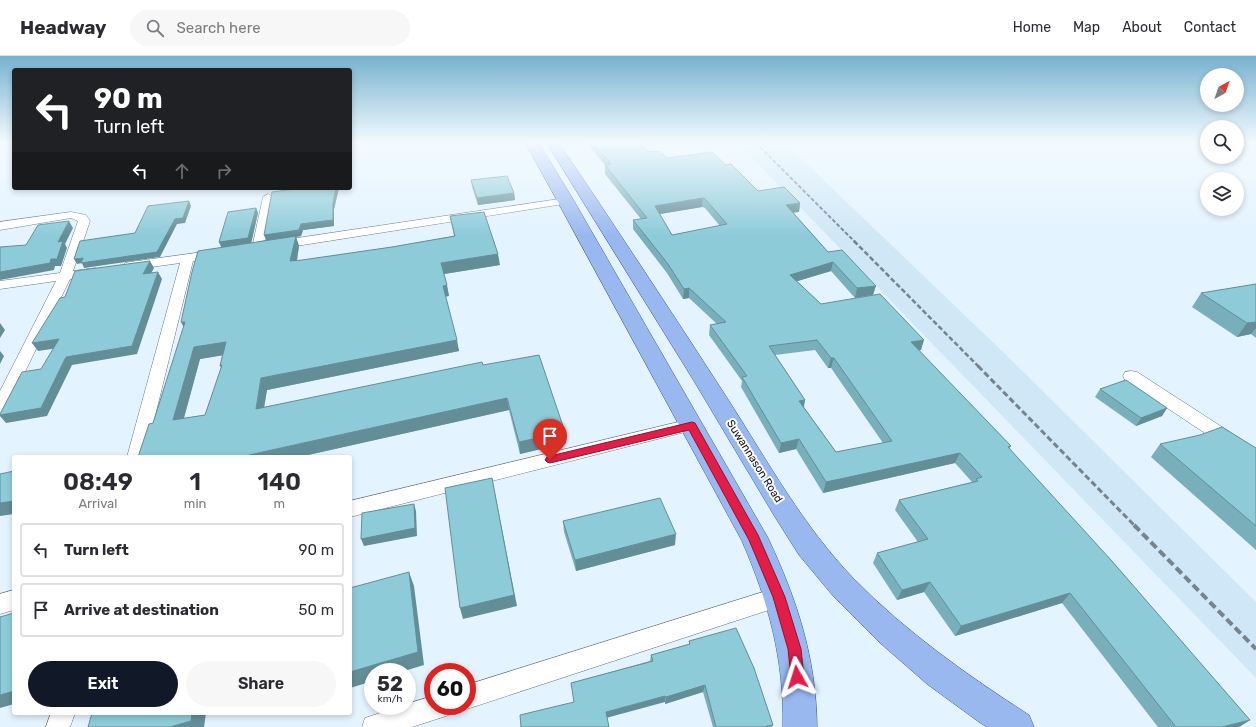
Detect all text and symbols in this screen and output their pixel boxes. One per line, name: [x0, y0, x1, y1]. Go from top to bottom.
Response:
search box: [130, 10, 410, 46]
text: Headway: [20, 16, 106, 39]
icon: search: [144, 17, 166, 39]
text: Search here: [176, 19, 261, 37]
text: Home: [1013, 19, 1051, 36]
text: Map: [1073, 19, 1100, 36]
text: About: [1122, 19, 1162, 36]
text: Contact: [1184, 19, 1236, 36]
north arrow: [1200, 68, 1244, 112]
map controls: [1200, 68, 1244, 216]
text: 90 m: [94, 82, 163, 115]
icon: left: [28, 84, 80, 136]
text: Turn left: [94, 116, 164, 138]
button: search: [1200, 120, 1244, 164]
icon: left: [129, 160, 151, 182]
icon: ahead: [171, 160, 193, 182]
icon: right: [213, 160, 235, 182]
button: layers: [1200, 172, 1244, 216]
street label: Suwannason Road: [724, 418, 785, 505]
pin: [533, 419, 567, 460]
icon: arrive: [539, 425, 561, 447]
text: 08:49: [63, 468, 133, 496]
text: 1: [189, 468, 201, 496]
text: 140: [257, 468, 301, 496]
text: Arrival: [78, 496, 117, 511]
text: min: [184, 496, 206, 511]
text: m: [273, 496, 285, 511]
icon: left: [30, 539, 52, 561]
text: Turn left: [64, 541, 129, 559]
text: 90 m: [299, 541, 334, 559]
icon: arrive: [30, 599, 52, 621]
text: Arrive at destination: [64, 601, 219, 619]
text: 50 m: [299, 601, 334, 619]
position arrow: [776, 656, 818, 698]
button: Exit: [28, 661, 178, 707]
button: Share: [186, 661, 336, 707]
speed limit sign: 60: [424, 663, 476, 715]
text: 52: [377, 672, 403, 696]
text: km/h: [378, 693, 402, 705]

